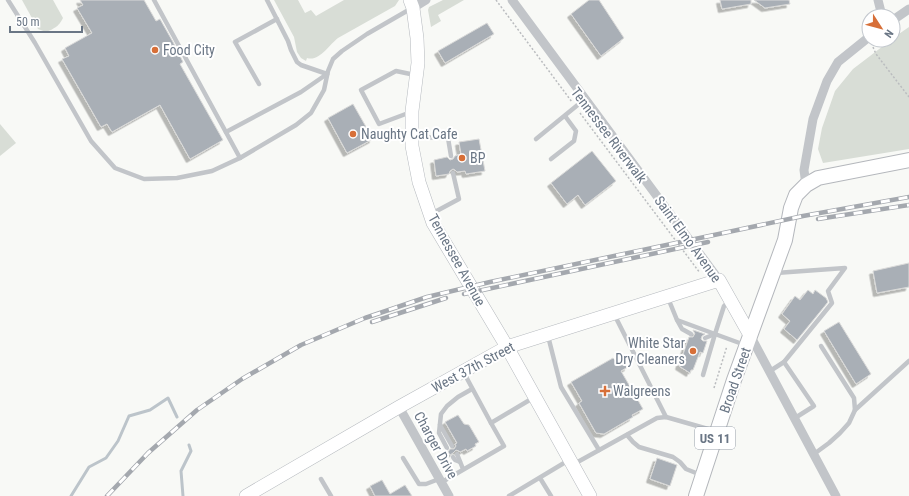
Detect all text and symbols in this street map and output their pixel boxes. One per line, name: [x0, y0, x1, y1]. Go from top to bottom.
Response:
scale bar: [10, 8, 82, 34]
north arrow: [861, 8, 901, 48]
text: 50 m: [16, 15, 40, 29]
text: N: [881, 27, 896, 40]
place label: Food City: [163, 42, 215, 58]
marker: Food City: [150, 45, 160, 55]
street label: Tennessee Riverwalk: [568, 84, 650, 186]
place label: Naughty Cat Cafe: [361, 126, 458, 142]
marker: Naughty Cat Cafe: [348, 129, 358, 139]
place label: BP: [470, 150, 486, 166]
marker: BP: [457, 153, 467, 163]
street label: Saint Elmo Avenue: [651, 193, 725, 286]
street label: Tennessee Avenue: [425, 211, 489, 309]
place label: White Star Dry Cleaners: [615, 335, 685, 367]
street label: West 37th Street: [429, 338, 517, 396]
street label: Broad Street: [716, 345, 754, 415]
marker: White Star Dry Cleaners: [688, 346, 698, 356]
place label: Walgreens: [613, 383, 671, 399]
marker: Walgreens: [600, 386, 610, 396]
street label: Charger Drive: [411, 409, 461, 482]
road number: US 11: [695, 427, 735, 449]

